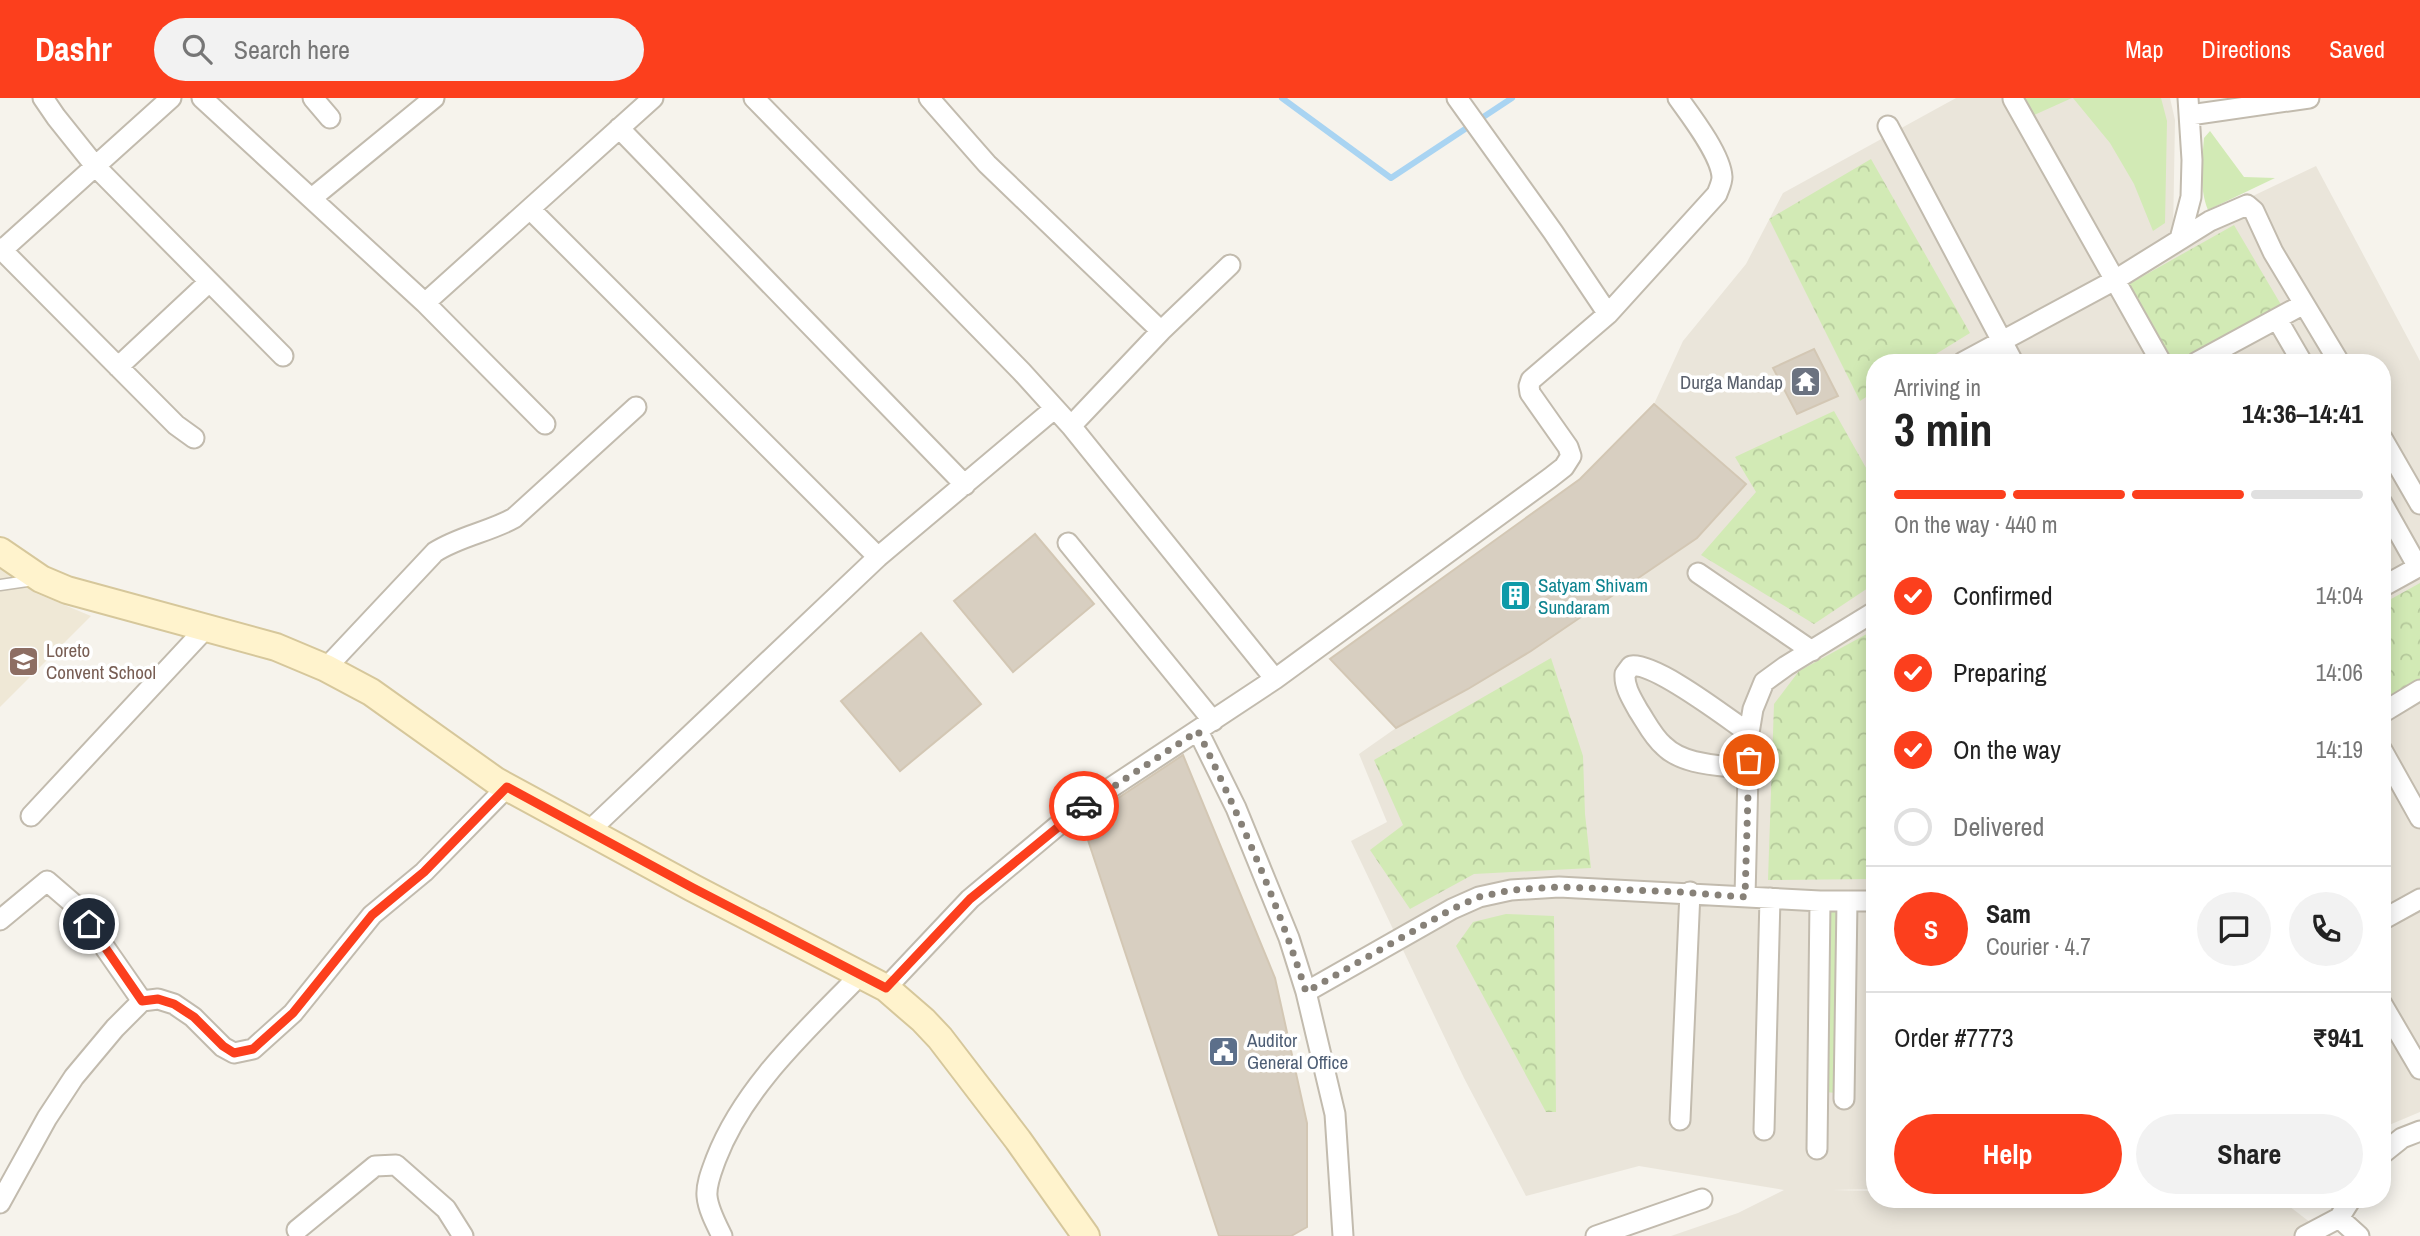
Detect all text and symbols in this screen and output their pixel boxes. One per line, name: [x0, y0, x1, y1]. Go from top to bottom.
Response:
search box: [154, 18, 644, 81]
text: Dashr: [35, 27, 112, 71]
icon: search: [178, 30, 216, 68]
text: Search here: [234, 32, 350, 67]
text: Map: [2125, 33, 2163, 65]
text: Directions: [2201, 33, 2291, 65]
text: Saved: [2329, 33, 2385, 65]
temple icon: Durga Mandap: [1789, 365, 1823, 399]
place label: Durga Mandap: [1680, 369, 1783, 395]
text: Arriving in: [1894, 372, 1981, 403]
text: 14:36–14:41: [2242, 396, 2363, 431]
text: 3 min: [1894, 398, 1993, 460]
text: On the way · 440 m: [1894, 509, 2058, 540]
place label: Satyam Shivam Sundaram: [1538, 572, 1648, 620]
icon: check: [1894, 577, 1932, 615]
text: Confirmed: [1953, 578, 2053, 613]
building icon: Satyam Shivam Sundaram: [1498, 579, 1532, 613]
text: 14:04: [2316, 580, 2363, 611]
place label: Loreto Convent School: [46, 637, 156, 685]
school or university icon: Loreto Convent School: [6, 644, 40, 678]
icon: check: [1894, 654, 1932, 692]
text: Preparing: [1953, 655, 2047, 690]
text: 14:06: [2316, 657, 2363, 688]
pin: [1719, 730, 1779, 790]
icon: check: [1894, 731, 1932, 769]
text: On the way: [1953, 732, 2061, 767]
text: 14:19: [2316, 734, 2363, 765]
icon: bag: [1730, 741, 1768, 779]
courier: [1049, 771, 1119, 841]
icon: car: [1065, 787, 1103, 825]
text: Delivered: [1953, 809, 2044, 844]
button: chat: [2197, 892, 2271, 966]
button: phone: [2289, 892, 2363, 966]
pin: [59, 894, 119, 954]
text: Sam: [1986, 896, 2031, 931]
icon: home: [70, 905, 108, 943]
text: S: [1924, 912, 1938, 947]
text: Courier · 4.7: [1986, 931, 2091, 962]
text: Order #7773: [1894, 1020, 2014, 1055]
text: ₹941: [2312, 1020, 2363, 1055]
place label: Auditor General Office: [1246, 1027, 1348, 1075]
public building icon: Auditor General Office: [1207, 1034, 1241, 1068]
button: Help: [1894, 1114, 2122, 1194]
button: Share: [2136, 1114, 2363, 1194]

